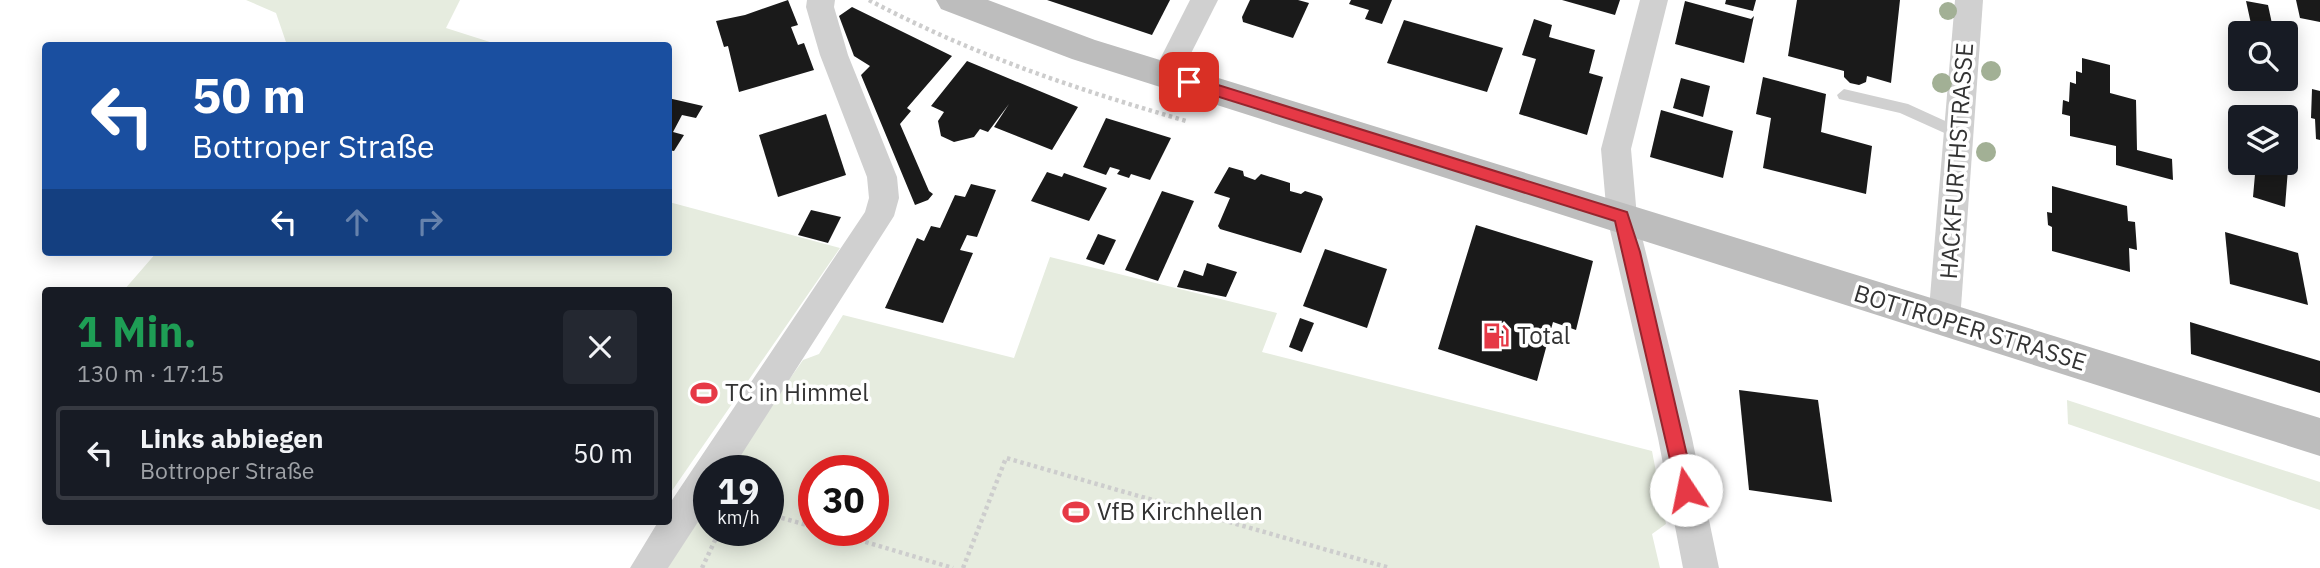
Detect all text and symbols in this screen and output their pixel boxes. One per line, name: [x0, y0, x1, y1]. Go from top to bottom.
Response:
map controls: [2228, 21, 2298, 175]
button: search: [2228, 21, 2298, 91]
street label: HACKFURTHSTRASSE: [1932, 42, 1980, 280]
pin: [1159, 52, 1219, 112]
text: 50 m: [192, 63, 306, 126]
icon: arrive: [1170, 63, 1208, 101]
icon: left: [77, 70, 168, 161]
button: layers: [2228, 105, 2298, 175]
text: Bottroper Straße: [192, 125, 435, 167]
icon: left: [265, 203, 303, 241]
icon: ahead: [338, 203, 376, 241]
icon: right: [411, 203, 449, 241]
street label: BOTTROPER STRASSE: [1850, 276, 2090, 378]
text: 1 Min.: [77, 304, 197, 359]
button: close: [563, 310, 637, 384]
place label: Total: [1517, 319, 1570, 351]
fuel station icon: Total: [1481, 321, 1511, 351]
text: 130 m · 17:15: [77, 358, 224, 388]
place label: TC in Himmel: [725, 376, 869, 408]
sports icon: TC in Himmel: [689, 378, 719, 408]
text: Links abbiegen: [140, 421, 323, 455]
icon: left: [81, 434, 119, 472]
text: 50 m: [573, 436, 633, 470]
position arrow: [1649, 453, 1723, 527]
text: Bottroper Straße: [140, 455, 314, 485]
speed limit sign: 30: [798, 455, 889, 546]
text: 19: [717, 468, 760, 514]
place label: VfB Kirchhellen: [1097, 495, 1263, 527]
sports icon: VfB Kirchhellen: [1061, 497, 1091, 527]
text: km/h: [717, 506, 760, 529]

